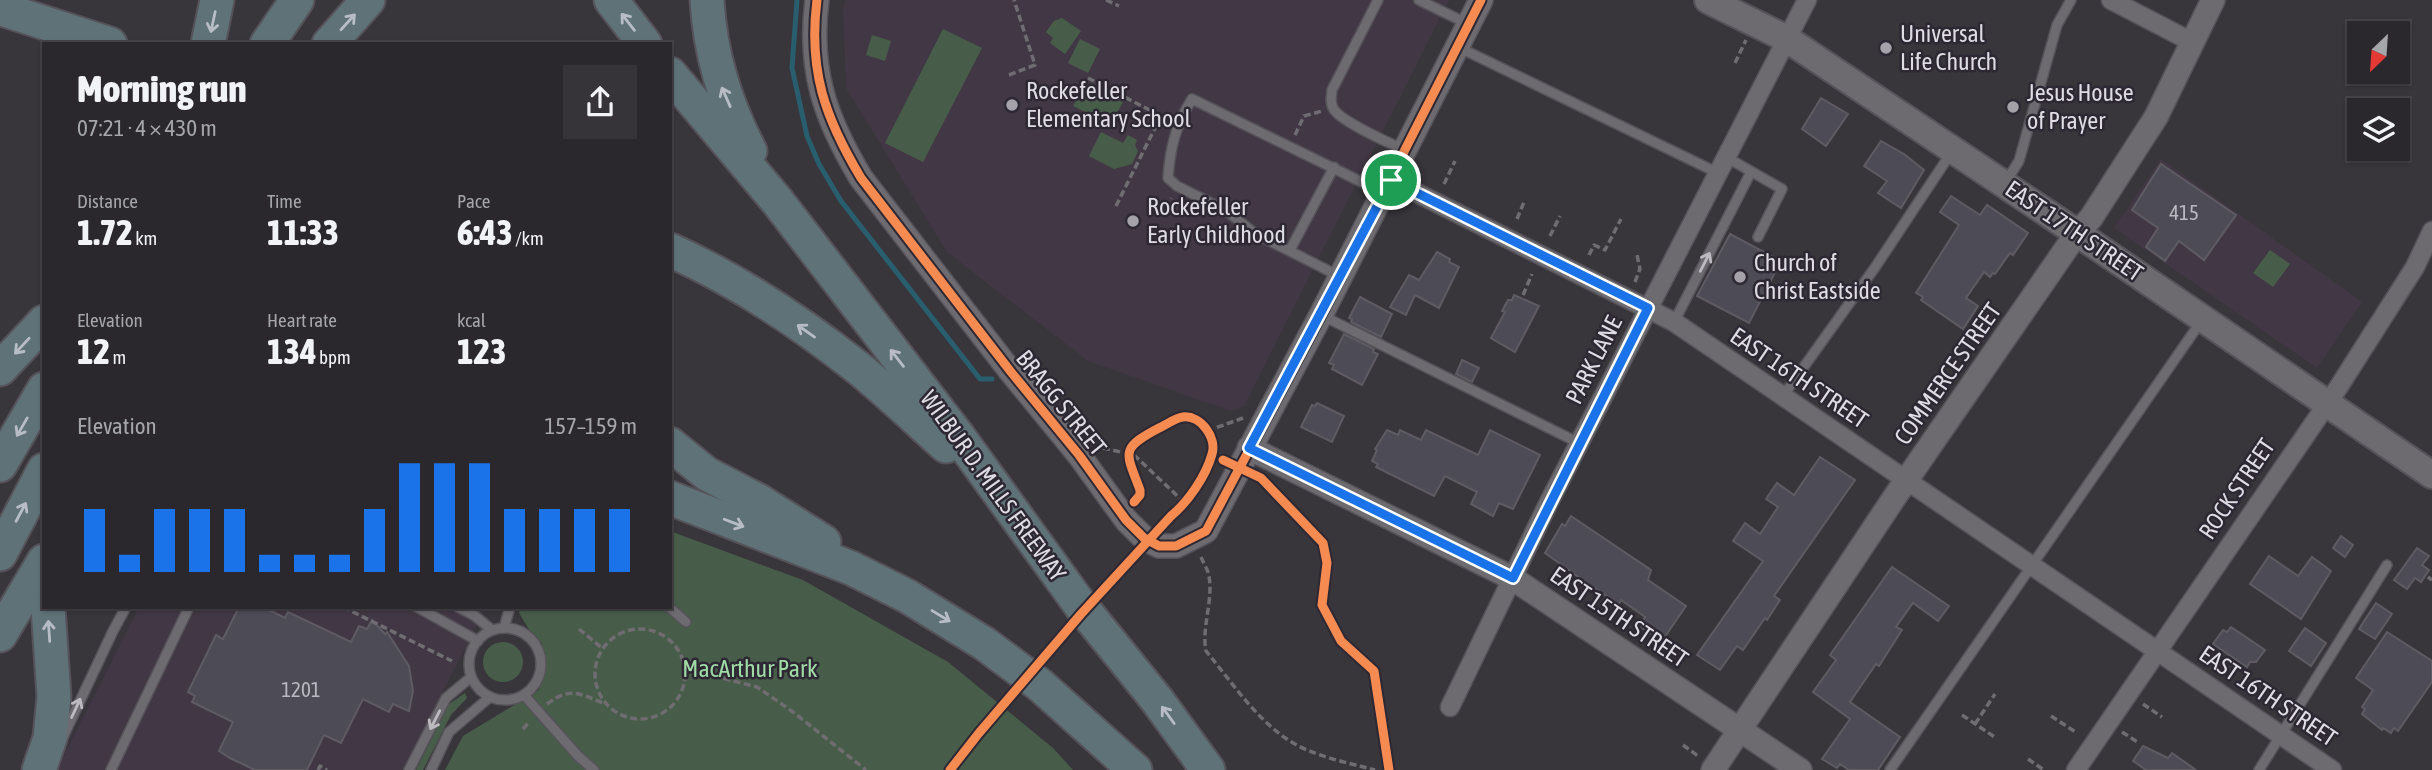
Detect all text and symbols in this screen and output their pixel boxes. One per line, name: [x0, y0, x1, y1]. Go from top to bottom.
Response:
one-way arrow: [205, 10, 219, 33]
one-way arrow: [620, 13, 635, 32]
one-way arrow: [340, 14, 357, 31]
place label: Universal Life Church: [1900, 20, 1997, 75]
north arrow: [2347, 21, 2410, 84]
map controls: [2347, 21, 2410, 161]
marker: Universal Life Church: [1878, 40, 1894, 56]
button: share: [563, 65, 637, 139]
text: Morning run: [77, 67, 247, 110]
place label: Rockefeller Elementary School: [1026, 77, 1192, 132]
place label: Jesus House of Prayer: [2027, 79, 2134, 134]
one-way arrow: [718, 87, 731, 108]
marker: Rockefeller Elementary School: [1004, 97, 1020, 113]
button: layers: [2347, 98, 2410, 161]
marker: Jesus House of Prayer: [2005, 99, 2021, 115]
text: 07:21 · 4 × 430 m: [77, 115, 217, 141]
pin: [1361, 150, 1421, 210]
icon: arrive: [1372, 161, 1410, 199]
street label: EAST 17TH STREET: [2000, 175, 2148, 287]
text: Distance: [77, 190, 138, 212]
text: Time: [267, 190, 302, 212]
text: Pace: [457, 190, 490, 212]
place label: Rockefeller Early Childhood: [1147, 193, 1286, 248]
house number: 415: [2169, 200, 2199, 224]
text: 1.72: [77, 212, 133, 252]
text: 11:33: [267, 212, 339, 252]
text: 6:43: [457, 212, 513, 252]
marker: Rockefeller Early Childhood: [1125, 213, 1141, 229]
text: km: [133, 227, 157, 249]
text: /km: [513, 227, 544, 249]
place label: Church of Christ Eastside: [1754, 249, 1881, 304]
one-way arrow: [1699, 252, 1713, 273]
marker: Church of Christ Eastside: [1732, 269, 1748, 285]
street label: COMMERCE STREET: [1889, 297, 2007, 450]
text: Elevation: [77, 309, 143, 331]
text: Heart rate: [267, 309, 337, 331]
text: kcal: [457, 309, 486, 331]
street label: PARK LANE: [1560, 311, 1627, 408]
street label: EAST 16TH STREET: [1725, 322, 1873, 434]
one-way arrow: [797, 324, 817, 338]
text: 12: [77, 331, 110, 371]
text: 134: [267, 331, 316, 371]
text: 123: [457, 331, 506, 371]
one-way arrow: [14, 337, 30, 355]
street label: BRAGG STREET: [1011, 345, 1112, 461]
text: m: [110, 346, 126, 368]
text: bpm: [316, 346, 351, 368]
one-way arrow: [890, 349, 905, 368]
street label: WILBUR D. MILLS FREEWAY: [915, 385, 1072, 586]
text: Elevation: [77, 413, 157, 439]
text: 157–159 m: [544, 413, 637, 439]
one-way arrow: [15, 417, 29, 437]
street label: ROCK STREET: [2193, 433, 2280, 544]
one-way arrow: [14, 502, 28, 522]
one-way arrow: [723, 517, 744, 530]
street label: EAST 15TH STREET: [1545, 561, 1693, 673]
one-way arrow: [930, 609, 950, 623]
one-way arrow: [42, 620, 55, 642]
street label: EAST 16TH STREET: [2194, 640, 2342, 752]
park label: MacArthur Park: [682, 655, 818, 682]
house number: 1201: [281, 677, 321, 701]
one-way arrow: [70, 698, 83, 720]
one-way arrow: [1161, 706, 1175, 725]
one-way arrow: [427, 709, 441, 730]

